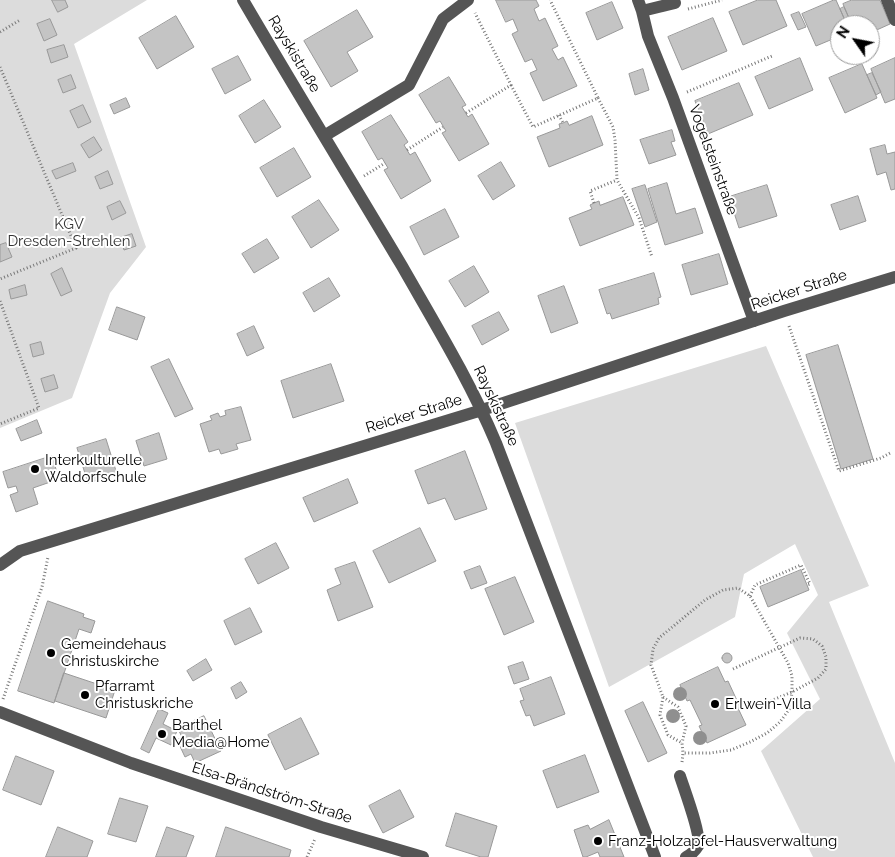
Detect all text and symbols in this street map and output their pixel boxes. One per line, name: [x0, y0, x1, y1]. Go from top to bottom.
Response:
street label: Rayskistraße: [264, 12, 324, 96]
north arrow: [830, 15, 880, 65]
text: N: [834, 24, 853, 41]
street label: Vogelsteinstraße: [685, 102, 741, 218]
park label: KGV Dresden-Strehlen: [7, 215, 131, 250]
street label: Reicker Straße: [749, 266, 849, 314]
street label: Rayskistraße: [470, 363, 522, 449]
street label: Reicker Straße: [364, 391, 464, 437]
place label: Interkulturelle Waldorfschule: [45, 451, 147, 486]
marker: Interkulturelle Waldorfschule: [29, 463, 41, 475]
place label: Gemeindehaus Christuskirche: [61, 635, 166, 670]
marker: Gemeindehaus Christuskirche: [45, 647, 57, 659]
place label: Pfarramt Christuskriche: [95, 677, 193, 712]
marker: Pfarramt Christuskriche: [79, 689, 91, 701]
place label: Erlwein-Villa: [725, 695, 811, 713]
marker: Erlwein-Villa: [709, 698, 721, 710]
place label: Barthel Media@Home: [172, 716, 270, 751]
marker: Barthel Media@Home: [156, 728, 168, 740]
street label: Elsa-Brändström-Straße: [190, 759, 354, 827]
place label: Franz-Holzapfel-Hausverwaltung: [608, 832, 837, 850]
marker: Franz-Holzapfel-Hausverwaltung: [592, 835, 604, 847]

